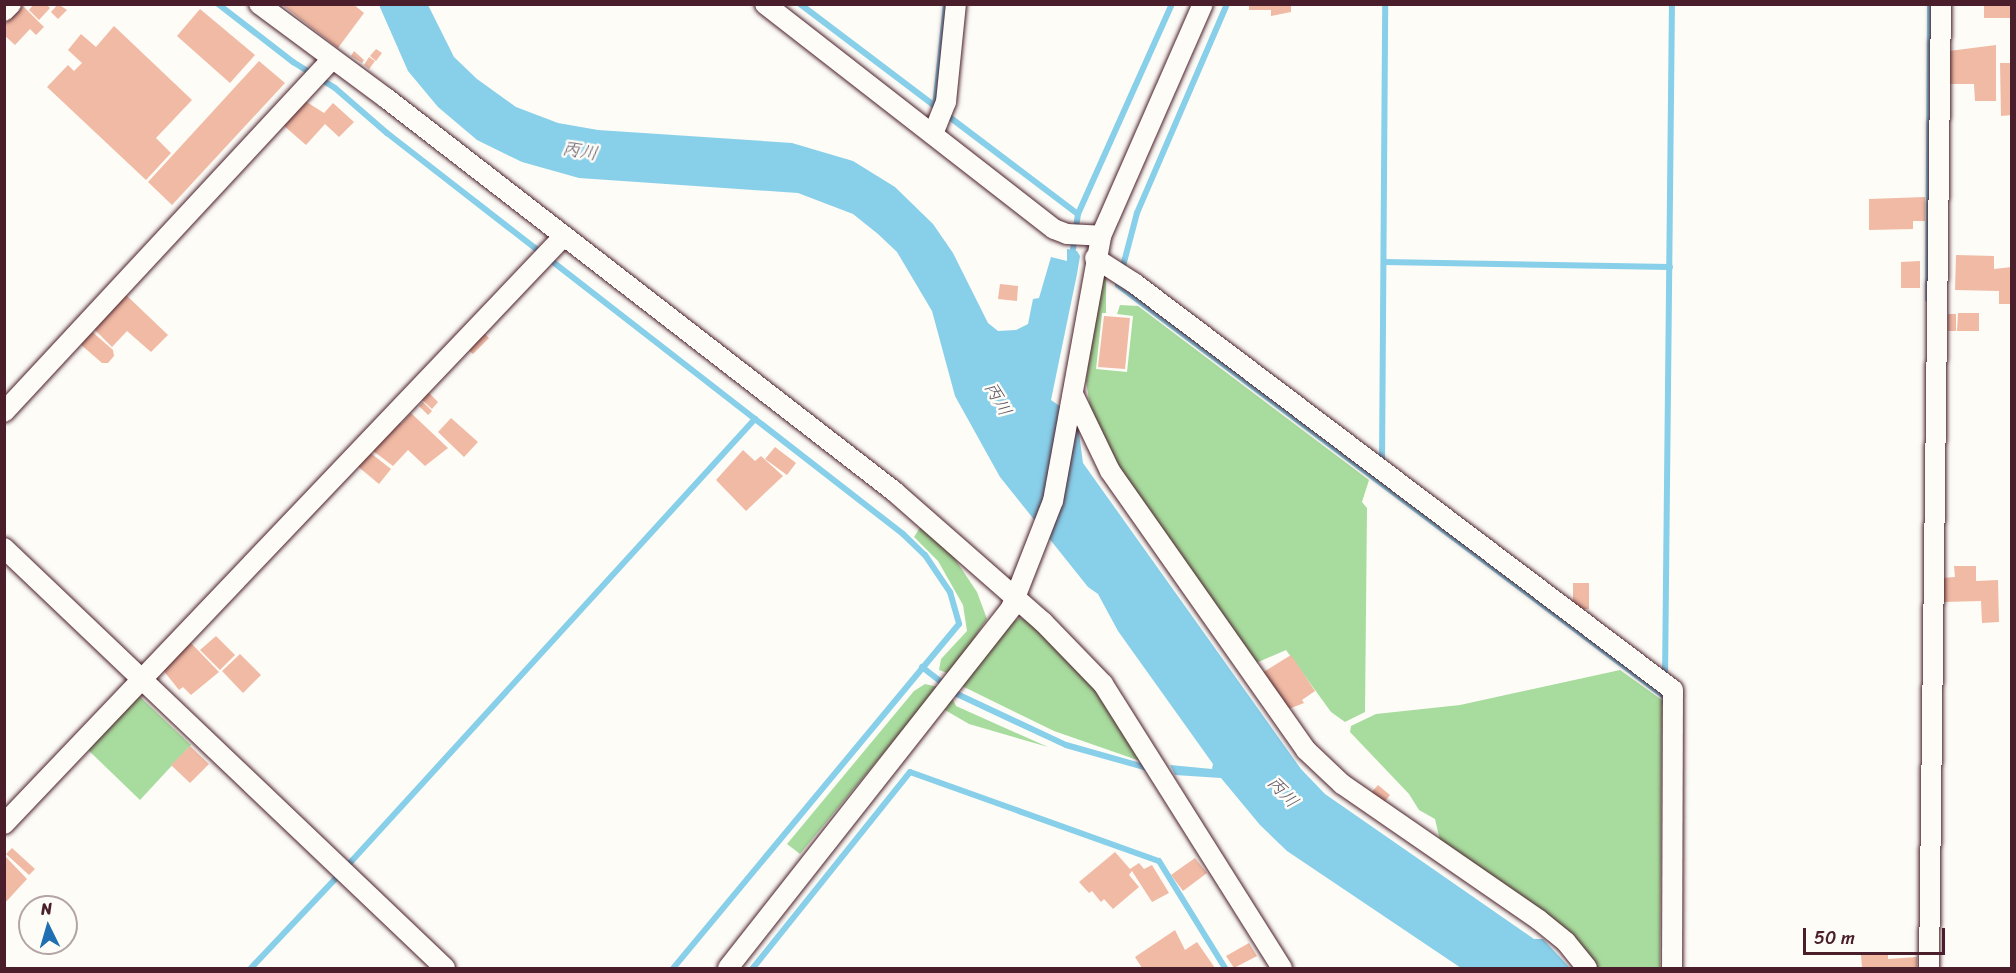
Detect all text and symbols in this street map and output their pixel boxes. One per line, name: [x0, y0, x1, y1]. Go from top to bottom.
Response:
water label: 丙川: [560, 137, 600, 165]
water label: 丙川: [980, 378, 1016, 420]
water label: 丙川: [1263, 771, 1303, 813]
text: N: [40, 894, 53, 923]
north arrow: [18, 895, 78, 955]
scale bar: [1806, 916, 1948, 954]
text: 50 m: [1814, 922, 1855, 954]

